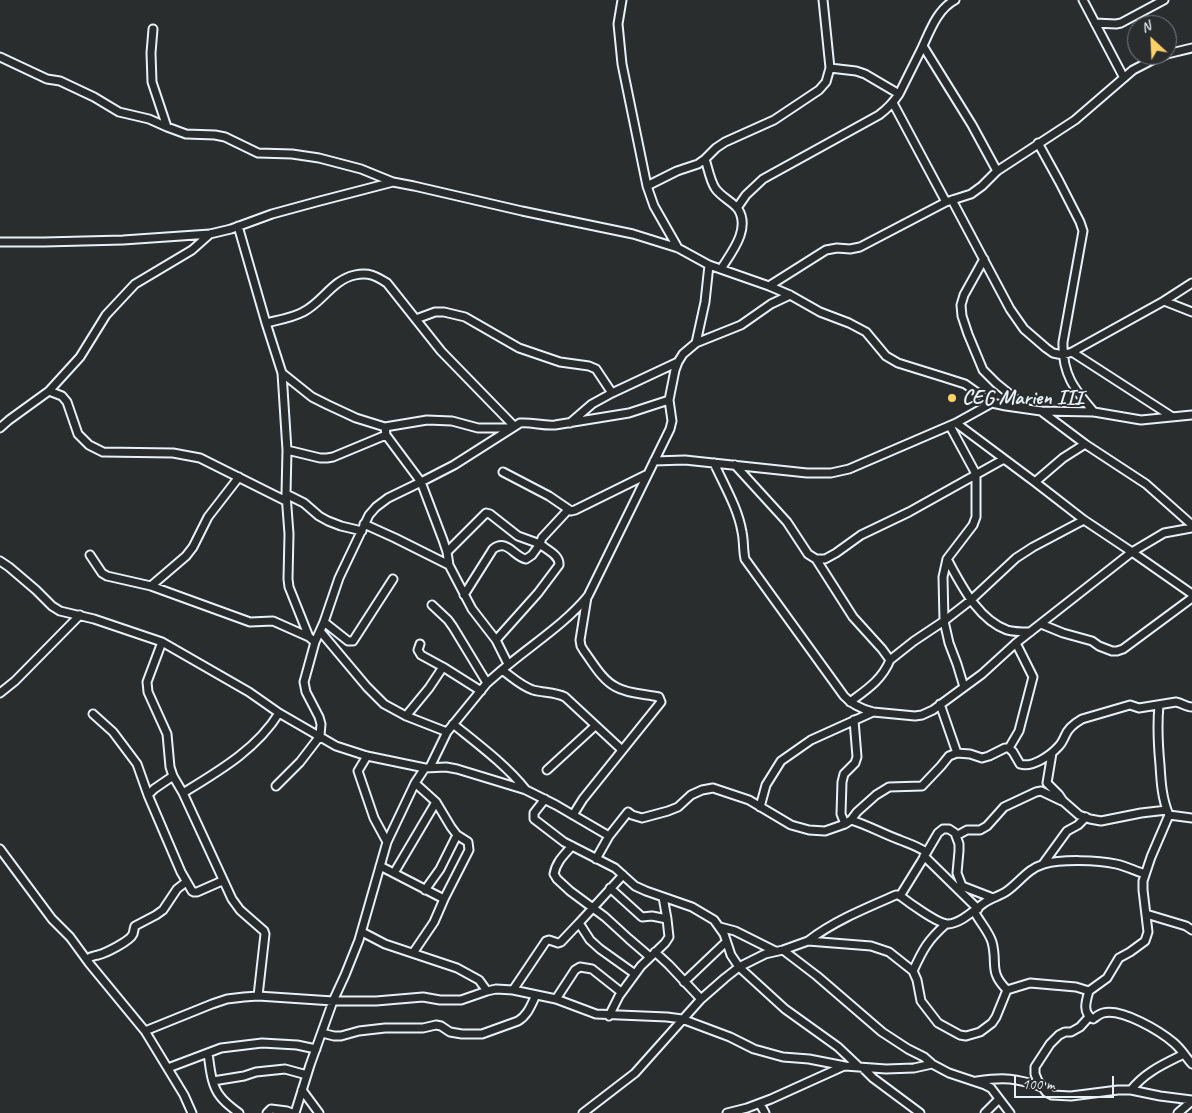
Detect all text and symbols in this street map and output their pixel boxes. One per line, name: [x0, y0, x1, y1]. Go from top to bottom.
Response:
north arrow: [1127, 15, 1177, 65]
text: N: [1138, 17, 1153, 36]
place label: CEG Marien III: [962, 385, 1083, 411]
marker: CEG Marien III: [946, 392, 958, 404]
scale bar: [1017, 1066, 1117, 1098]
text: 100 m: [1022, 1075, 1054, 1094]

